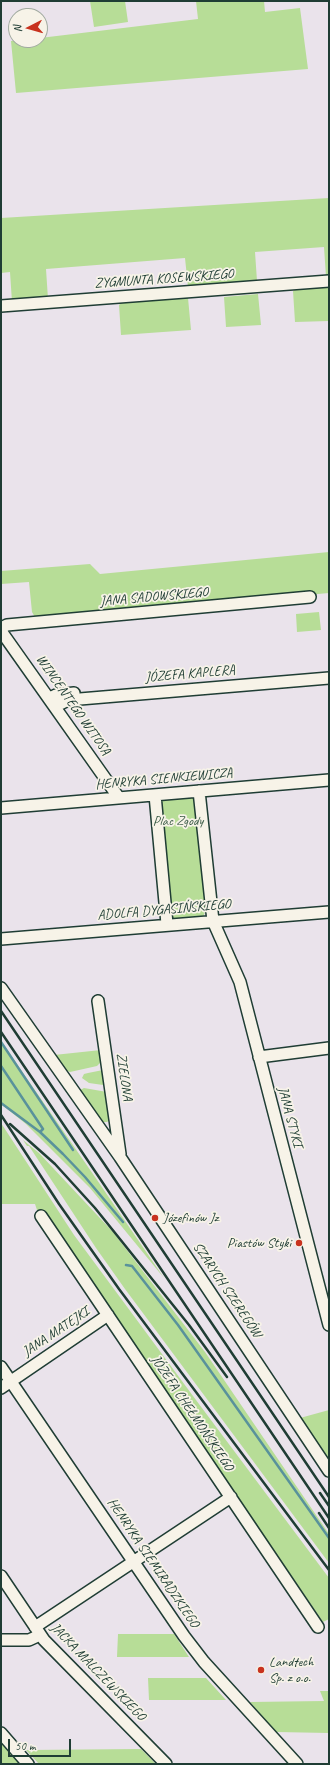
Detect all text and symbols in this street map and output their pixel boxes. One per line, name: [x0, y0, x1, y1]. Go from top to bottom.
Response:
north arrow: [8, 8, 48, 48]
text: N: [10, 25, 24, 33]
street label: ZYGMUNTA KOSEWSKIEGO: [94, 266, 234, 292]
street label: JANA SADOWSKIEGO: [99, 584, 209, 610]
street label: WINCENTEGO WITOSA: [32, 652, 114, 758]
street label: JÓZEFA KAPLERA: [144, 662, 236, 686]
street label: HENRYKA SIENKIEWICZA: [95, 765, 233, 793]
park label: Plac Zgody: [153, 813, 203, 829]
street label: ADOLFA DYGASIŃSKIEGO: [97, 896, 231, 924]
street label: ZIELONA: [112, 1052, 136, 1102]
street label: JANA STYKI: [274, 1085, 306, 1149]
place label: Józefinów Jz: [163, 1210, 218, 1226]
marker: Józefinów Jz: [150, 1213, 160, 1223]
place label: Piastów Styki: [227, 1235, 291, 1251]
marker: Piastów Styki: [294, 1238, 304, 1248]
street label: SZARYCH SZEREGÓW: [189, 1239, 265, 1341]
street label: JANA MATEJKI: [19, 1304, 93, 1360]
street label: JÓZEFA CHEŁMOŃSKIEGO: [147, 1352, 237, 1474]
street label: HENRYKA SIEMIRADZKIEGO: [103, 1495, 203, 1631]
street label: JACKA MALCZEWSKIEGO: [47, 1620, 149, 1724]
place label: Landtech Sp. z o.o.: [269, 1654, 313, 1686]
marker: Landtech Sp. z o.o.: [256, 1665, 266, 1675]
scale bar: [10, 1731, 73, 1757]
text: 50 m: [15, 1738, 35, 1754]

